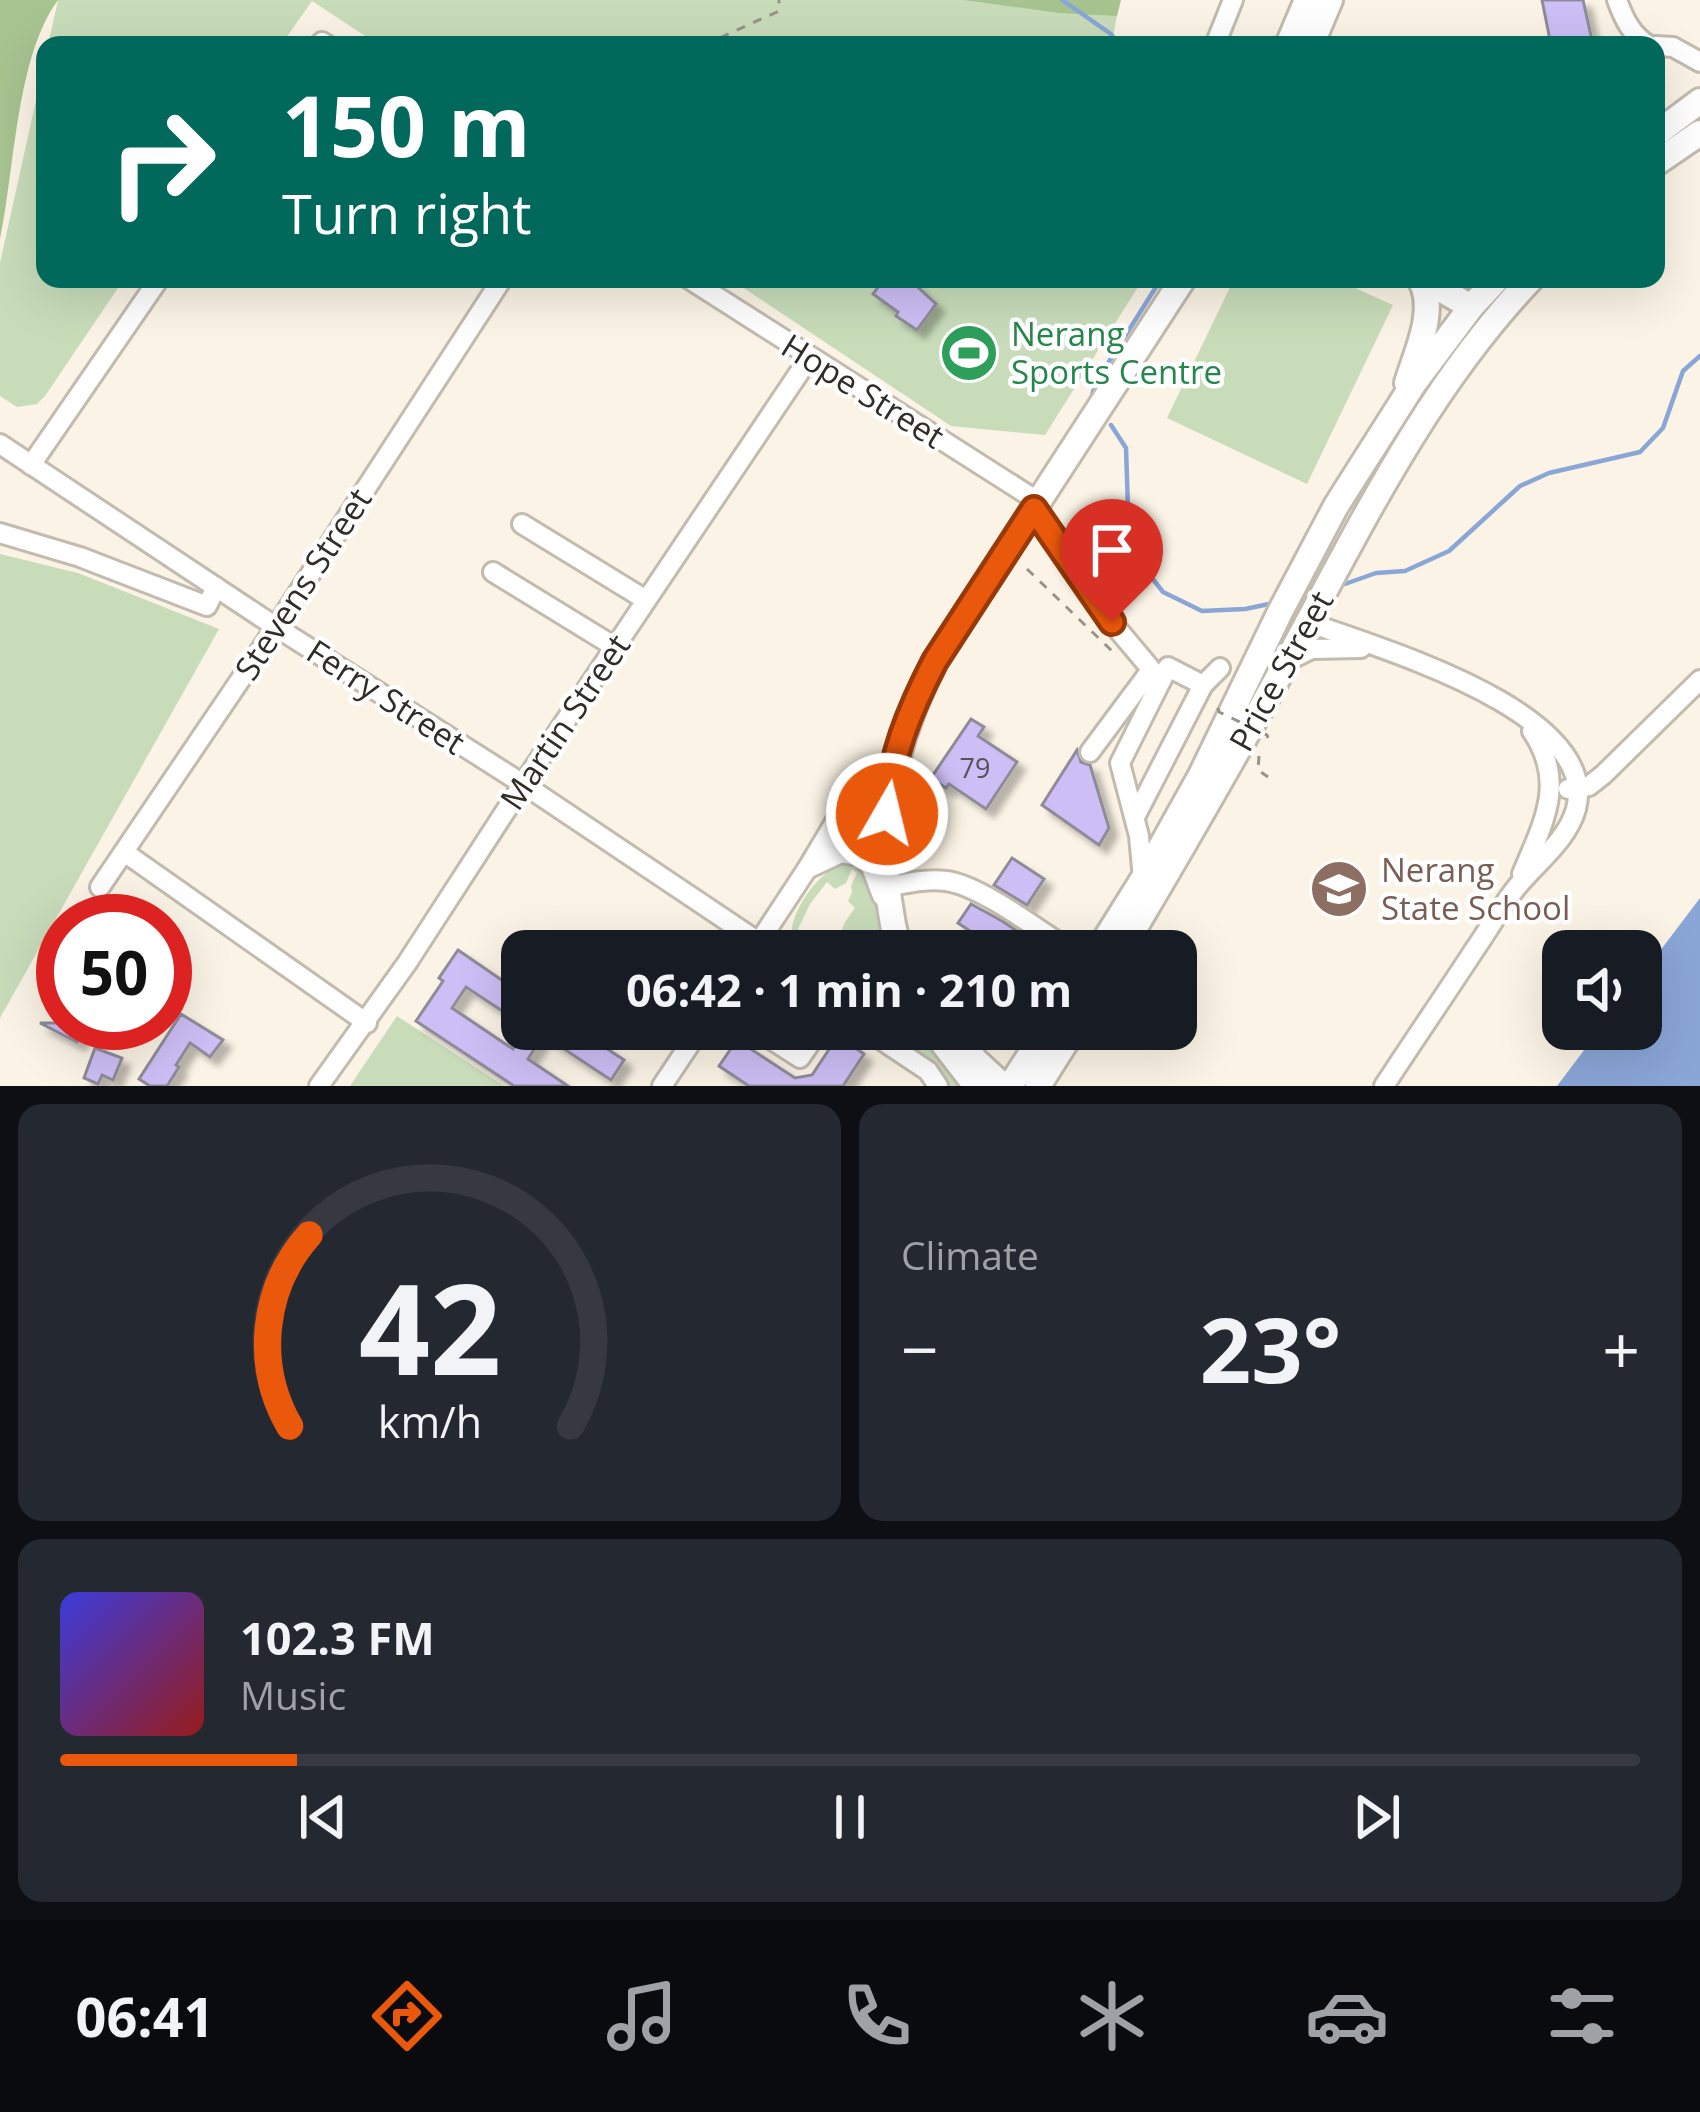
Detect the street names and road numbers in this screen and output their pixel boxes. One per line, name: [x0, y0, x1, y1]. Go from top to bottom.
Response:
street label: Hope Street: [773, 323, 953, 458]
street label: Stevens Street: [224, 479, 381, 688]
street label: Price Street: [1218, 583, 1343, 759]
street label: Martin Street: [489, 625, 640, 818]
street label: Ferry Street: [299, 629, 474, 764]

